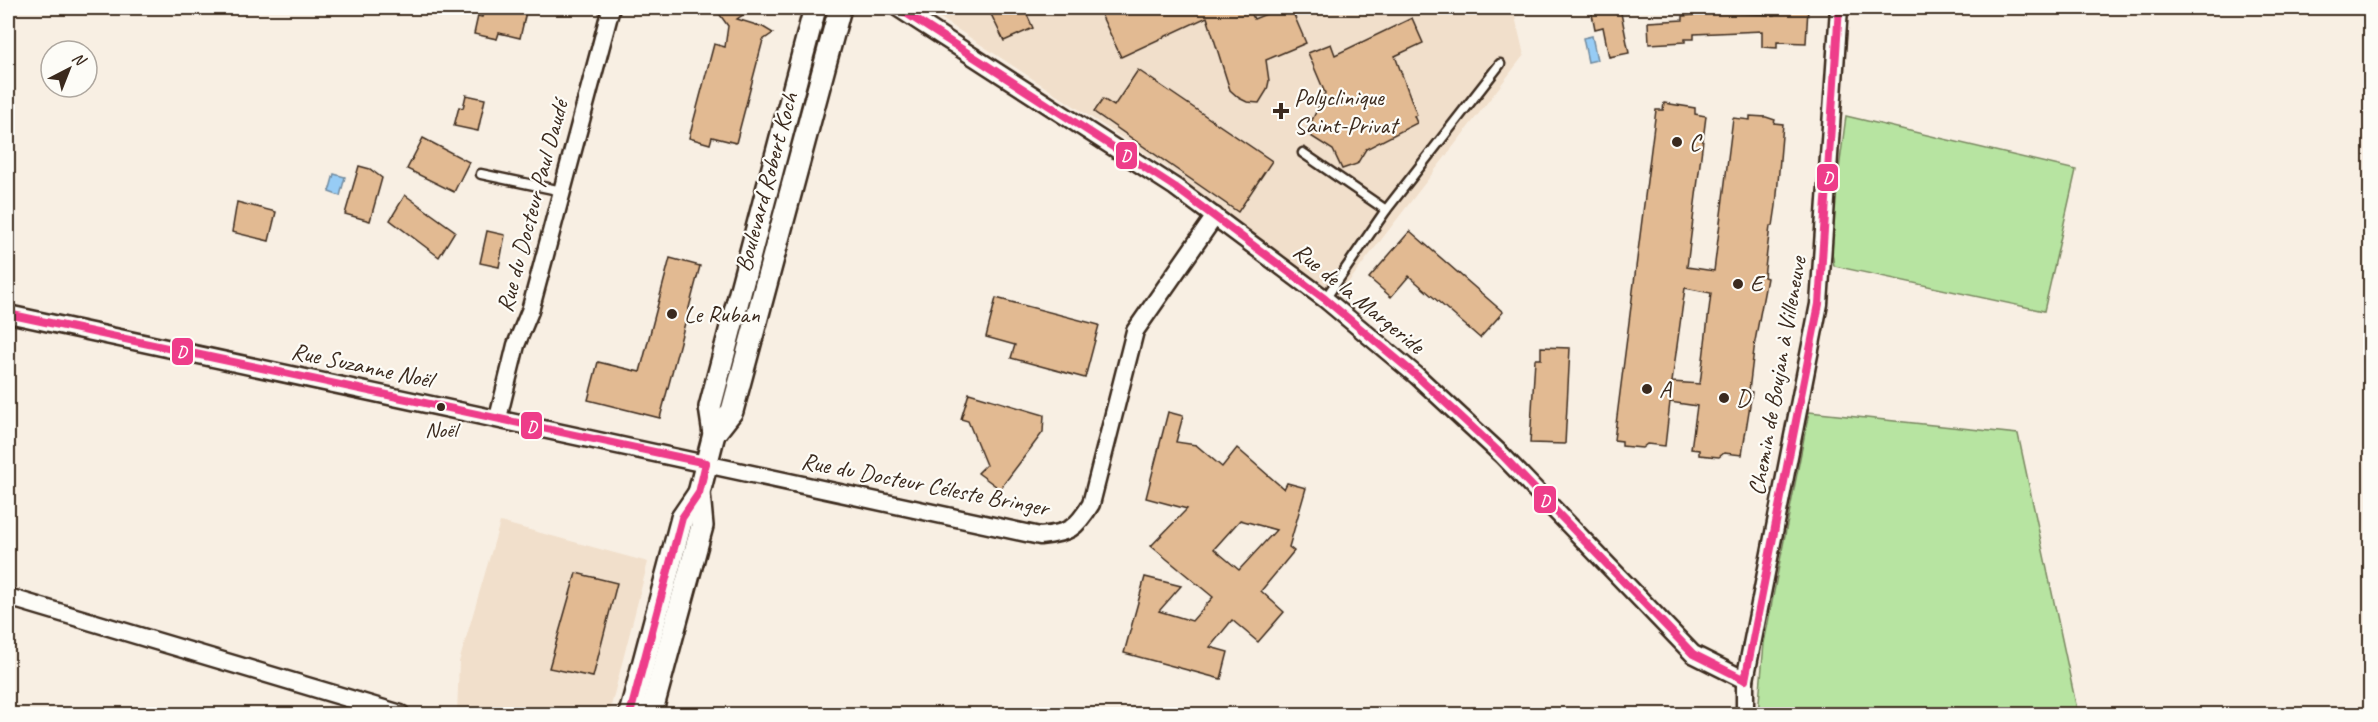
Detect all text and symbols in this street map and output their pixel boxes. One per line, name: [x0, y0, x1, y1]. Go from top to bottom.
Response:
north arrow: [39, 39, 99, 99]
text: N: [68, 48, 91, 71]
place label: Polyclinique Saint-Privat: [1294, 82, 1400, 140]
street label: Boulevard Robert Koch: [728, 88, 805, 275]
street label: Rue du Docteur Paul Daudé: [489, 93, 576, 315]
marker: Polyclinique Saint-Privat: [1272, 102, 1290, 120]
place label: C: [1689, 127, 1703, 157]
marker: C: [1670, 135, 1684, 149]
line badge: D: [1115, 141, 1138, 170]
text: D: [1121, 146, 1132, 166]
line badge: D: [1816, 163, 1839, 192]
text: D: [1823, 168, 1834, 188]
street label: Rue de la Margeride: [1287, 236, 1432, 361]
street label: Chemin de Boujan à Villeneuve: [1741, 252, 1813, 498]
place label: E: [1750, 269, 1766, 299]
marker: E: [1731, 277, 1745, 291]
place label: Le Ruban: [684, 299, 760, 329]
marker: Le Ruban: [665, 307, 679, 321]
street label: Rue Suzanne Noël: [289, 335, 439, 395]
line badge: D: [171, 337, 194, 366]
text: D: [177, 342, 188, 362]
place label: A: [1659, 374, 1672, 404]
marker: A: [1640, 382, 1654, 396]
place label: D: [1736, 383, 1752, 413]
marker: D: [1717, 391, 1731, 405]
marker: Noël: [435, 401, 447, 413]
line badge: D: [520, 411, 543, 440]
place label: Noël: [425, 416, 461, 444]
text: D: [527, 417, 538, 437]
street label: Rue du Docteur Céleste Bringer: [799, 445, 1053, 523]
line badge: D: [1533, 485, 1557, 514]
text: D: [1540, 491, 1551, 511]

